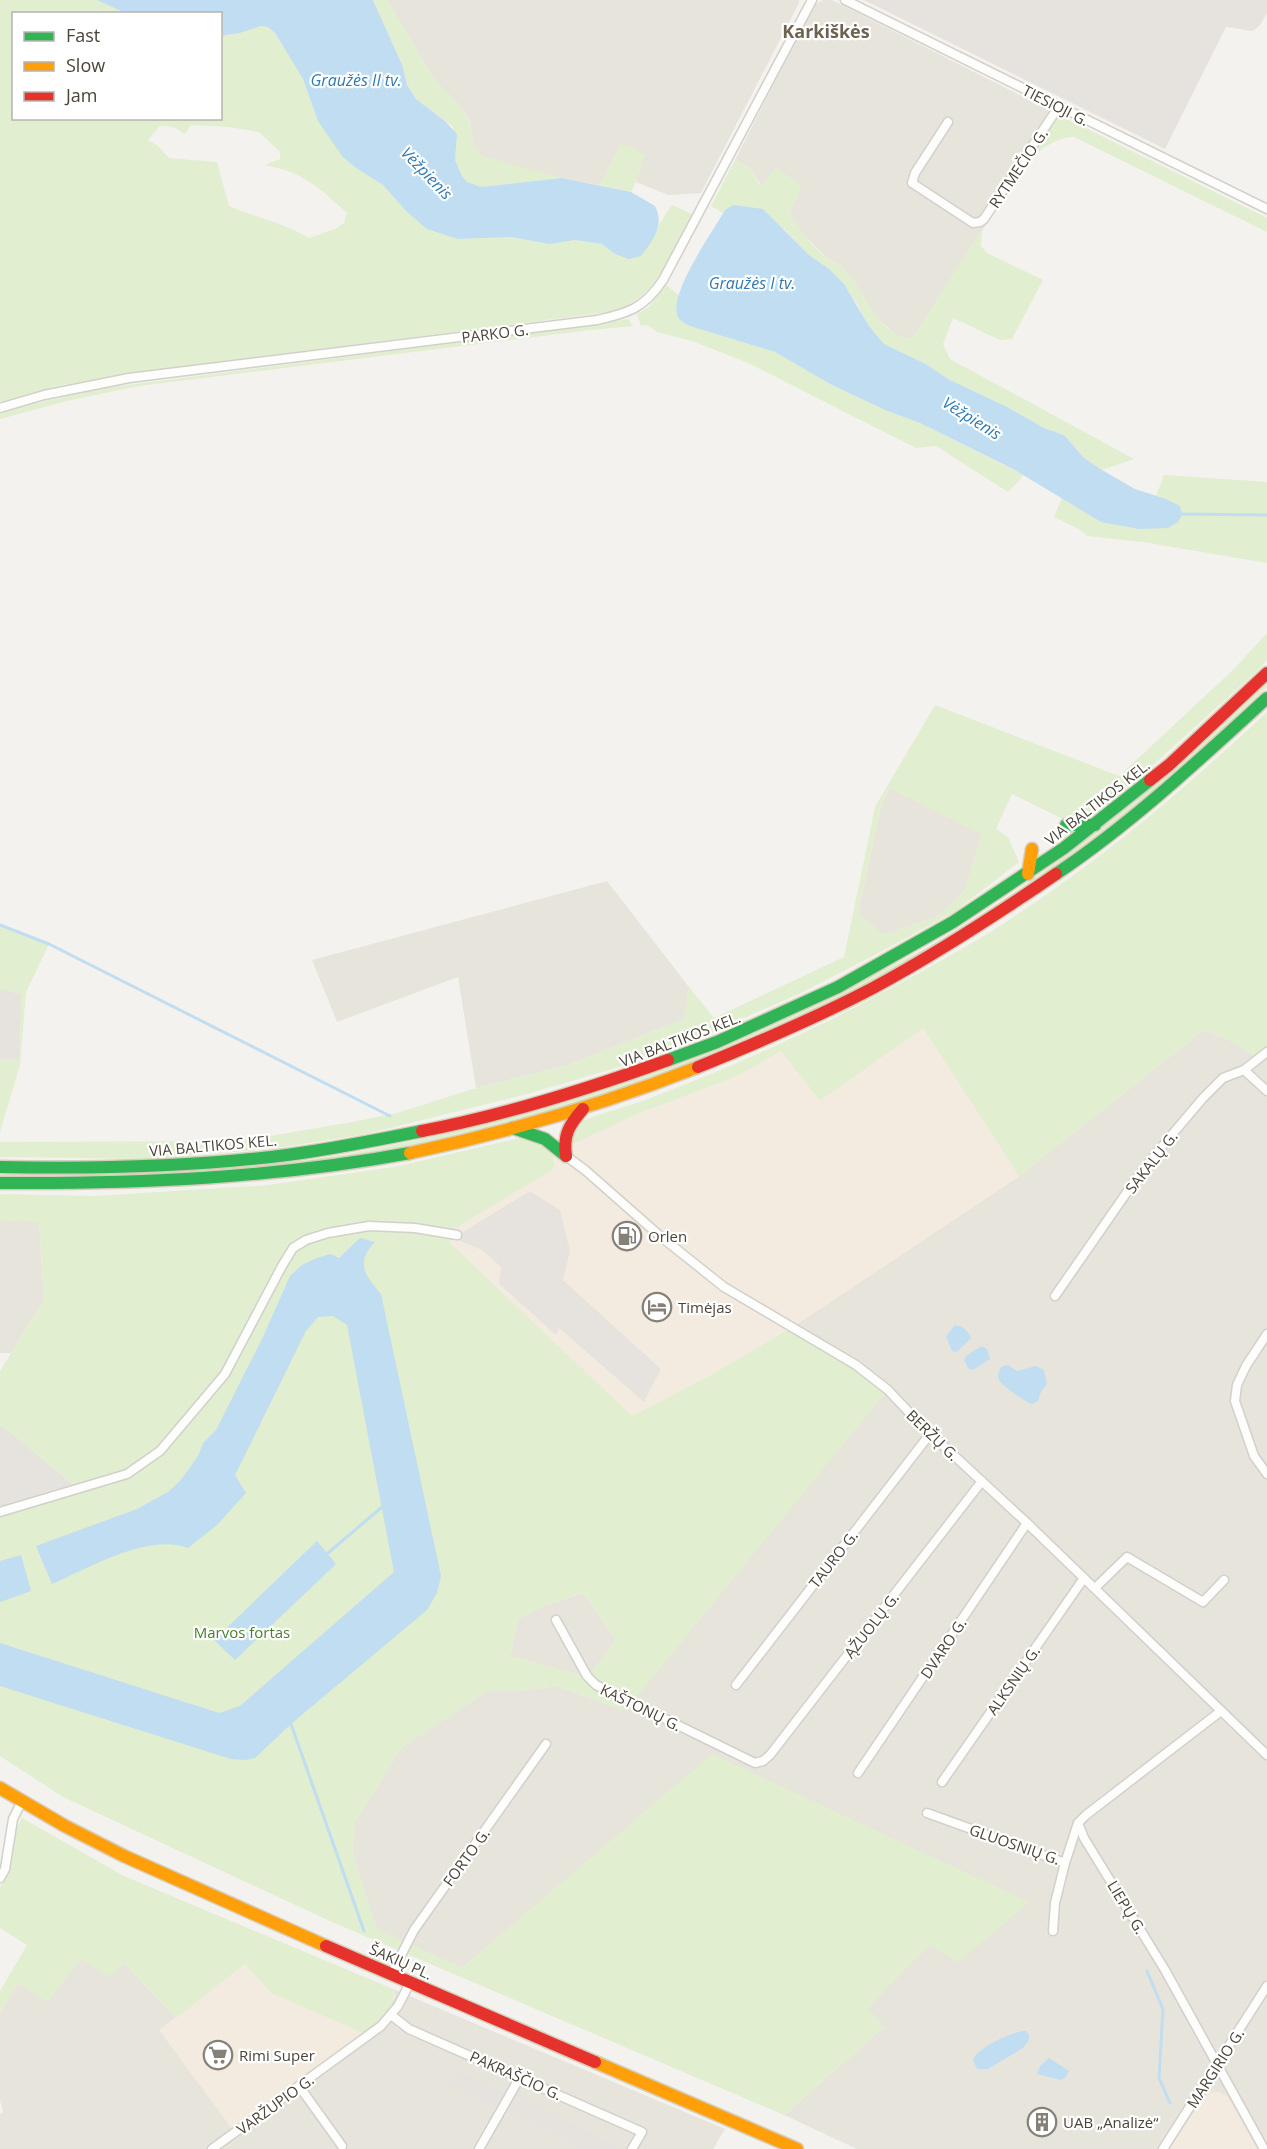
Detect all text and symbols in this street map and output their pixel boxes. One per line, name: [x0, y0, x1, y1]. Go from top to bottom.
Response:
legend: [12, 12, 222, 120]
district label: Karkiškės: [782, 19, 870, 43]
text: Fast: [66, 23, 100, 47]
text: Slow: [66, 53, 105, 77]
water label: Graužės II tv.: [310, 69, 402, 91]
street label: TIESIOJI G.: [1019, 80, 1093, 130]
text: Jam: [64, 83, 98, 107]
street label: RYTMEČIO G.: [984, 124, 1052, 212]
water label: Vėžpienis: [396, 142, 458, 204]
water label: Graužės I tv.: [709, 272, 795, 294]
street label: PARKO G.: [460, 319, 530, 347]
water label: Vėžpienis: [938, 391, 1006, 445]
street label: VIA BALTIKOS KEL.: [1040, 755, 1154, 849]
street label: VIA BALTIKOS KEL.: [617, 1007, 743, 1071]
street label: SAKALŲ G.: [1120, 1127, 1182, 1197]
street label: VIA BALTIKOS KEL.: [148, 1129, 278, 1161]
fuel station icon: Orlen: [611, 1220, 643, 1252]
place label: Orlen: [648, 1226, 687, 1246]
hotel icon: Timėjas: [641, 1291, 673, 1323]
place label: Timėjas: [678, 1297, 732, 1317]
street label: BERŽŲ G.: [902, 1405, 964, 1465]
street label: TAURO G.: [804, 1526, 862, 1592]
street label: ĄŽUOLŲ G.: [839, 1588, 903, 1662]
street label: DVARO G.: [915, 1614, 971, 1682]
park label: Marvos fortas: [194, 1622, 290, 1642]
street label: ALKSNIŲ G.: [982, 1642, 1044, 1718]
street label: KAŠTONŲ G.: [597, 1679, 685, 1735]
street label: GLUOSNIŲ G.: [967, 1819, 1063, 1869]
street label: FORTO G.: [438, 1824, 494, 1890]
street label: LIEPŲ G.: [1103, 1877, 1151, 1937]
street label: ŠAKIŲ PL.: [366, 1938, 436, 1984]
street label: MARGIRIO G.: [1182, 2024, 1248, 2112]
supermarket icon: Rimi Super: [202, 2039, 234, 2071]
place label: Rimi Super: [239, 2045, 315, 2065]
street label: PAKRAŠČIO G.: [467, 2046, 565, 2104]
street label: VARŽUPIO G.: [232, 2069, 318, 2139]
building icon: UAB „Analizė“: [1026, 2106, 1058, 2138]
place label: UAB „Analizė“: [1063, 2112, 1159, 2132]

